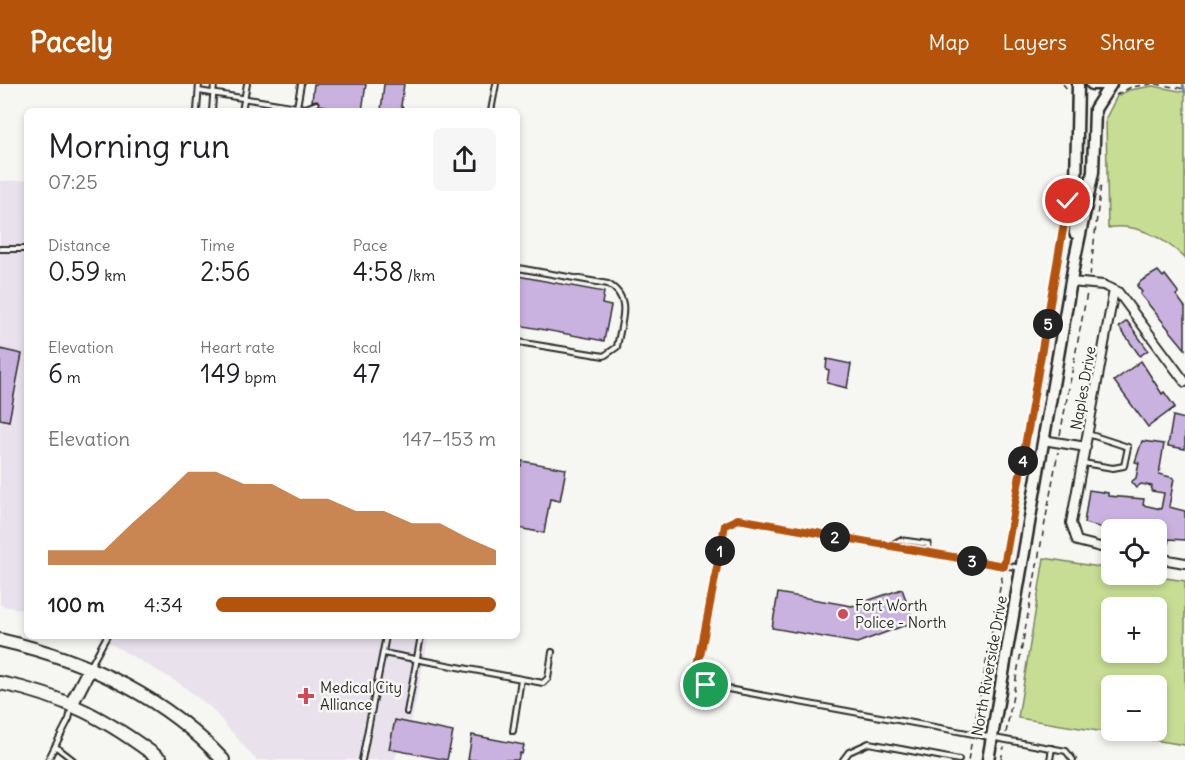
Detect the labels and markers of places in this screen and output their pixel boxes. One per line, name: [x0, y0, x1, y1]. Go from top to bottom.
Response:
pin: [1042, 175, 1093, 226]
pin: 5: [1033, 309, 1063, 339]
pin: 4: [1008, 446, 1038, 476]
pin: 2: [820, 522, 850, 552]
pin: 1: [705, 536, 735, 566]
pin: 3: [957, 546, 987, 576]
place label: Fort Worth Police - North: [855, 596, 947, 632]
marker: Fort Worth Police - North: [836, 607, 850, 621]
pin: [680, 659, 731, 710]
place label: Medical City Alliance: [320, 678, 402, 714]
marker: Medical City Alliance: [297, 687, 315, 705]

